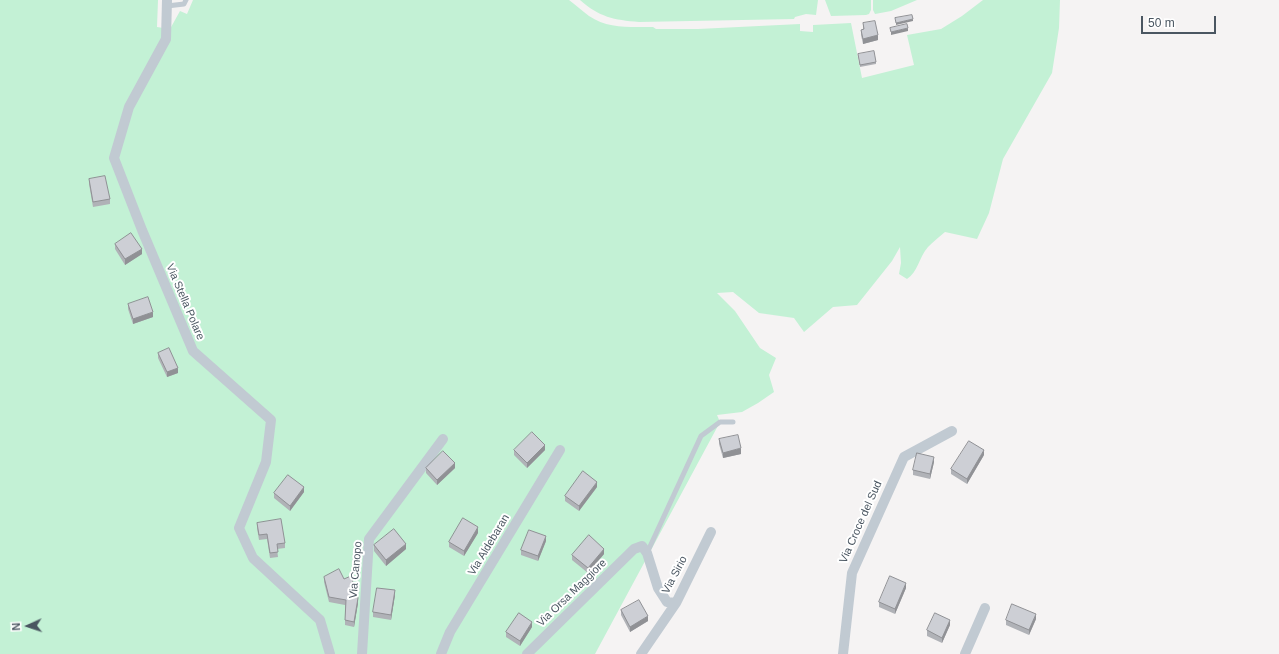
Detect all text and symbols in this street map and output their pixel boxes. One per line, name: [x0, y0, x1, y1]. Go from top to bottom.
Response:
scale bar: [1143, 8, 1218, 34]
text: 50 m: [1148, 16, 1175, 30]
street label: Via Stella Polare: [163, 262, 207, 342]
street label: Via Croce del Sud: [837, 479, 885, 565]
street label: Via Aldebaran: [466, 512, 512, 578]
street label: Via Canopo: [347, 541, 365, 599]
street label: Via Sirio: [660, 554, 690, 596]
street label: Via Orsa Maggiore: [535, 556, 609, 630]
north arrow: [8, 606, 48, 646]
text: N: [10, 622, 22, 631]

